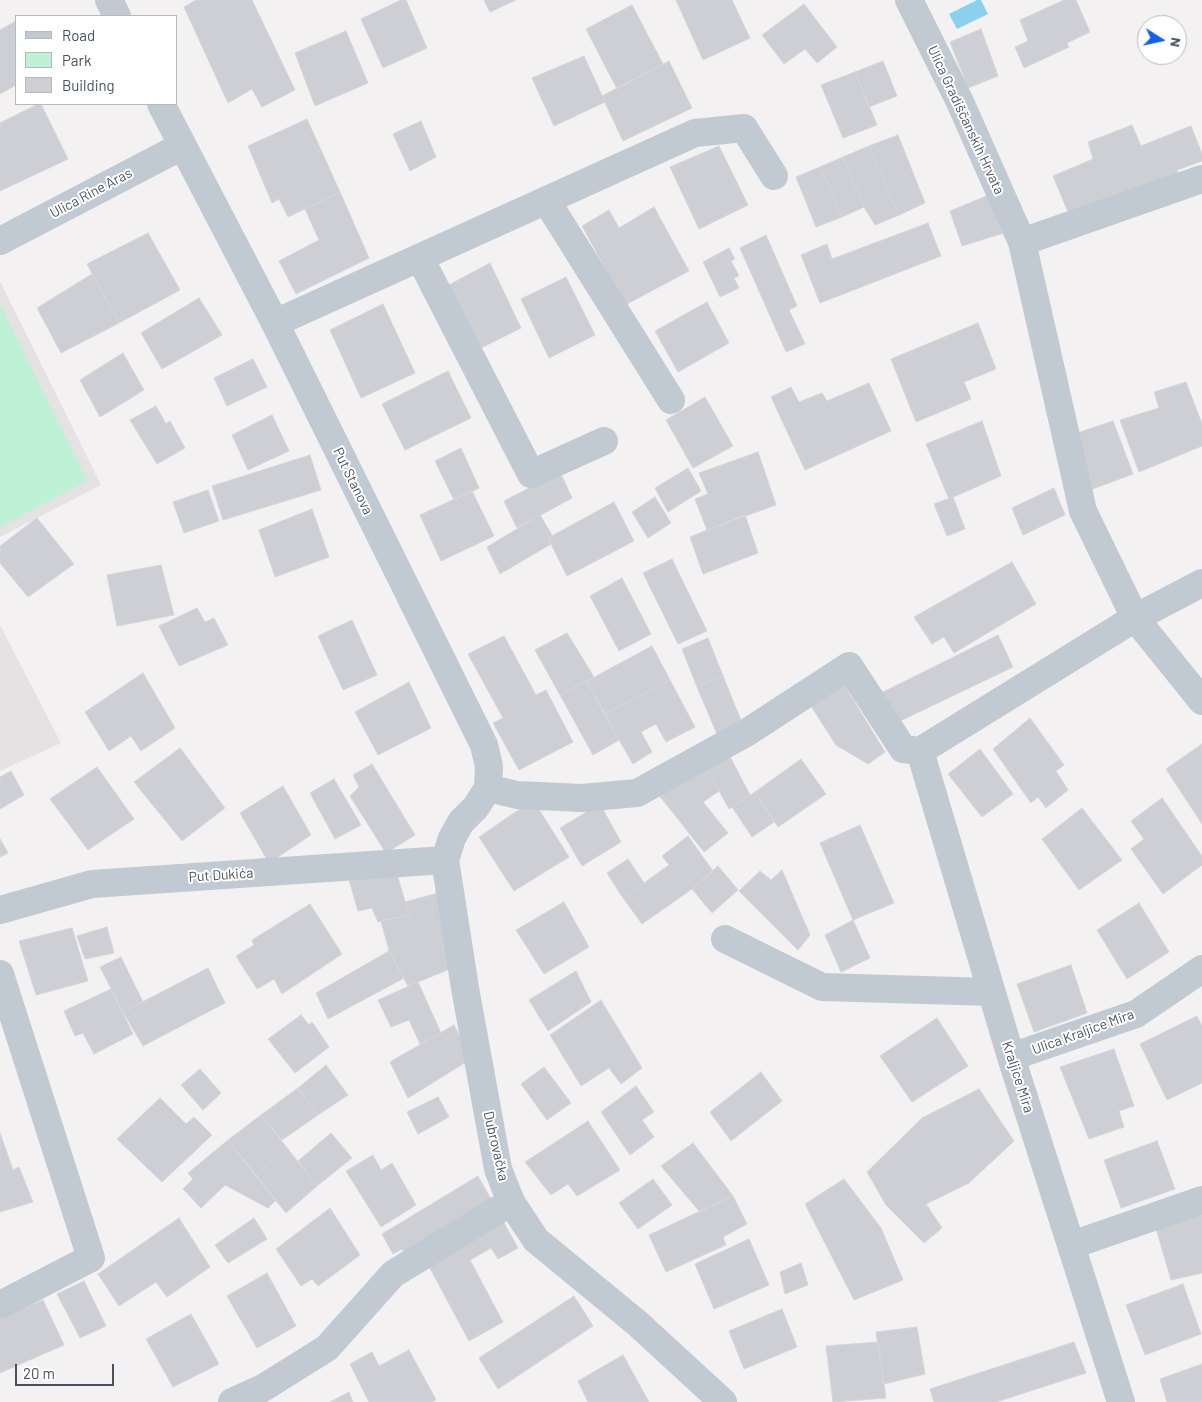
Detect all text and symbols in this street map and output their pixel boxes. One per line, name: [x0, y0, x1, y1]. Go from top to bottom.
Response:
legend: [15, 15, 178, 105]
north arrow: [1137, 15, 1187, 65]
text: Road: [62, 26, 95, 44]
text: N: [1167, 36, 1185, 49]
street label: Ulica Gradiščanskih Hrvata: [924, 43, 1008, 197]
text: Park: [62, 51, 91, 69]
text: Building: [62, 76, 115, 94]
street label: Ulica Rine Aras: [47, 164, 135, 222]
street label: Put Stanova: [330, 445, 376, 517]
street label: Put Dukića: [188, 864, 254, 886]
street label: Ulica Kraljice Mira: [1030, 1006, 1136, 1058]
street label: Kraljice Mira: [999, 1039, 1037, 1115]
street label: Dubrovačka: [480, 1110, 512, 1182]
scale bar: [18, 1354, 116, 1386]
text: 20 m: [23, 1364, 55, 1382]

